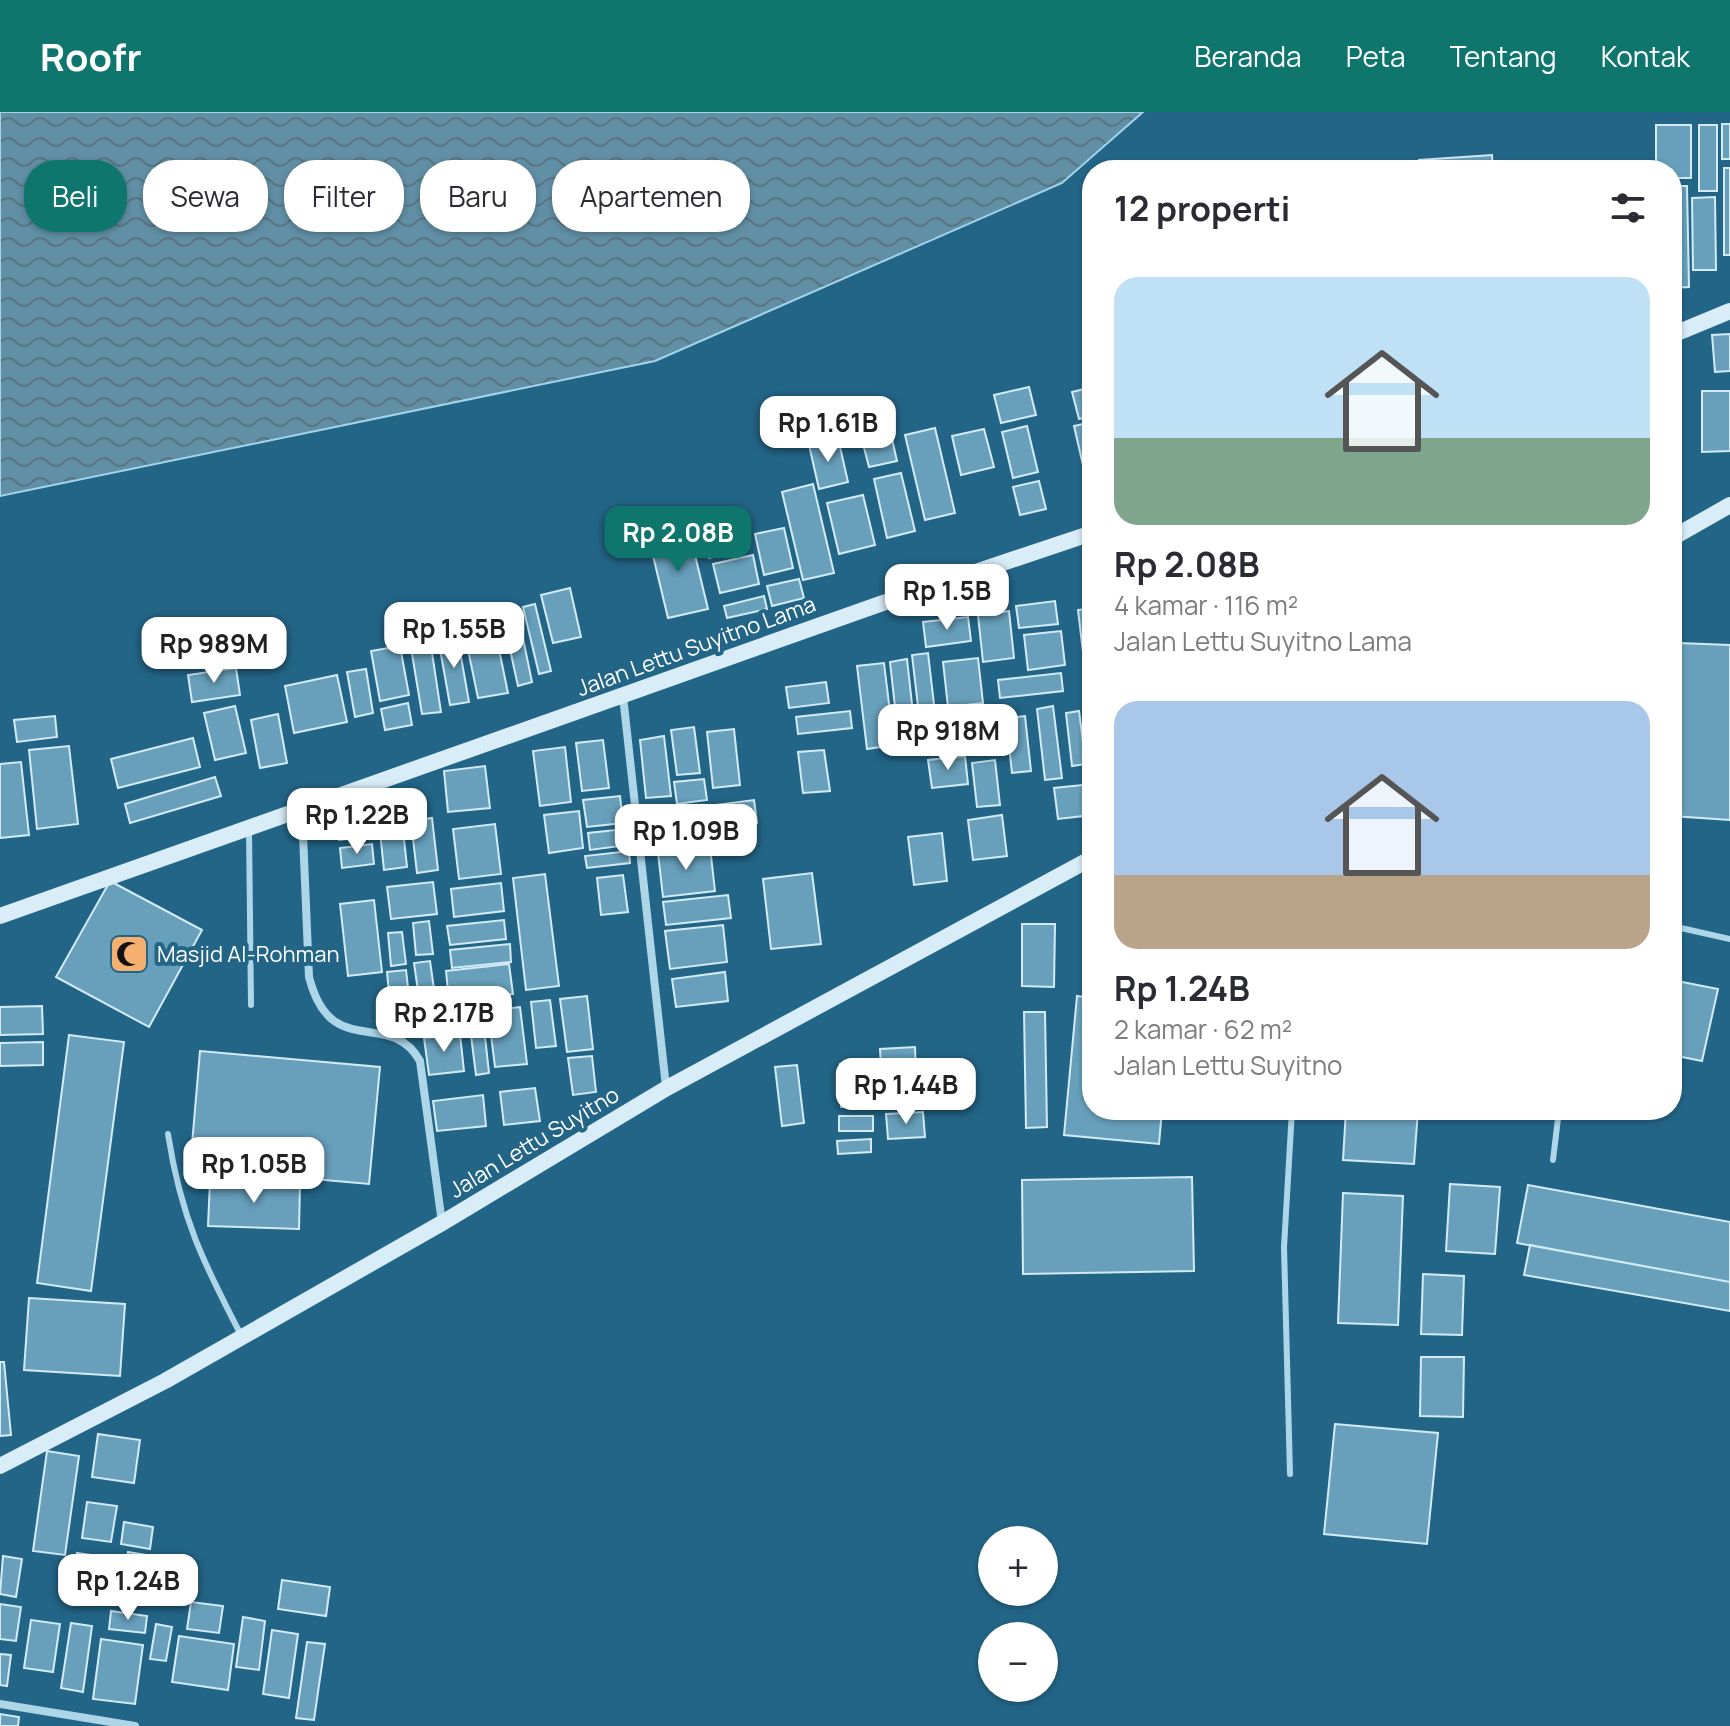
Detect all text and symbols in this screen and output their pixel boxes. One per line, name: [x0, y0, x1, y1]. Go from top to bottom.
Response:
text: Roofr: [40, 30, 142, 82]
text: Beranda: [1194, 37, 1302, 75]
text: Peta: [1346, 37, 1406, 75]
text: Tentang: [1450, 37, 1557, 75]
text: Kontak: [1601, 37, 1690, 75]
chip: Beli: [24, 160, 127, 232]
chip: Sewa: [143, 160, 268, 232]
chip: Filter: [284, 160, 404, 232]
chip: Baru: [420, 160, 536, 232]
chip: Apartemen: [552, 160, 750, 232]
text: 12 properti: [1114, 185, 1290, 231]
icon: filters: [1606, 186, 1650, 230]
icon: home: [1310, 329, 1454, 473]
pin: Rp 1.61B: [745, 396, 911, 464]
text: Rp 1.61B: [778, 404, 878, 440]
pin: Rp 2.08B: [595, 506, 761, 574]
text: Rp 2.08B: [622, 514, 734, 550]
text: Rp 2.08B: [1114, 541, 1259, 587]
pin: Rp 1.5B: [873, 564, 1021, 632]
text: Rp 1.5B: [903, 572, 991, 608]
text: 4 kamar · 116 m²: [1114, 587, 1298, 623]
street label: Jalan Lettu Suyitno Lama: [572, 589, 820, 703]
pin: Rp 1.55B: [371, 602, 537, 670]
text: Rp 1.55B: [402, 610, 506, 646]
pin: Rp 989M: [140, 617, 288, 685]
text: Jalan Lettu Suyitno Lama: [1114, 623, 1412, 659]
text: Rp 989M: [160, 625, 268, 661]
pin: Rp 918M: [874, 704, 1022, 772]
text: Rp 918M: [896, 712, 1000, 748]
icon: home: [1310, 753, 1454, 897]
pin: Rp 1.22B: [274, 788, 440, 856]
text: Rp 1.22B: [305, 796, 409, 832]
pin: Rp 1.09B: [603, 804, 769, 872]
text: Rp 1.09B: [633, 812, 739, 848]
mosque icon: Masjid Al-Rohman: [108, 933, 150, 975]
place label: Masjid Al-Rohman: [157, 939, 340, 969]
text: Rp 1.24B: [1114, 965, 1250, 1011]
pin: Rp 2.17B: [361, 986, 527, 1054]
text: Rp 2.17B: [394, 994, 494, 1030]
text: 2 kamar · 62 m²: [1114, 1011, 1292, 1047]
text: Jalan Lettu Suyitno: [1114, 1047, 1342, 1083]
pin: Rp 1.44B: [823, 1058, 989, 1126]
text: Rp 1.44B: [854, 1066, 958, 1102]
street label: Jalan Lettu Suyitno: [443, 1079, 625, 1205]
pin: Rp 1.05B: [171, 1137, 337, 1205]
text: Rp 1.05B: [201, 1145, 307, 1181]
map controls: [978, 1526, 1058, 1702]
button: +: [978, 1526, 1058, 1606]
pin: Rp 1.24B: [45, 1554, 211, 1622]
text: Rp 1.24B: [76, 1562, 180, 1598]
button: −: [978, 1622, 1058, 1702]

